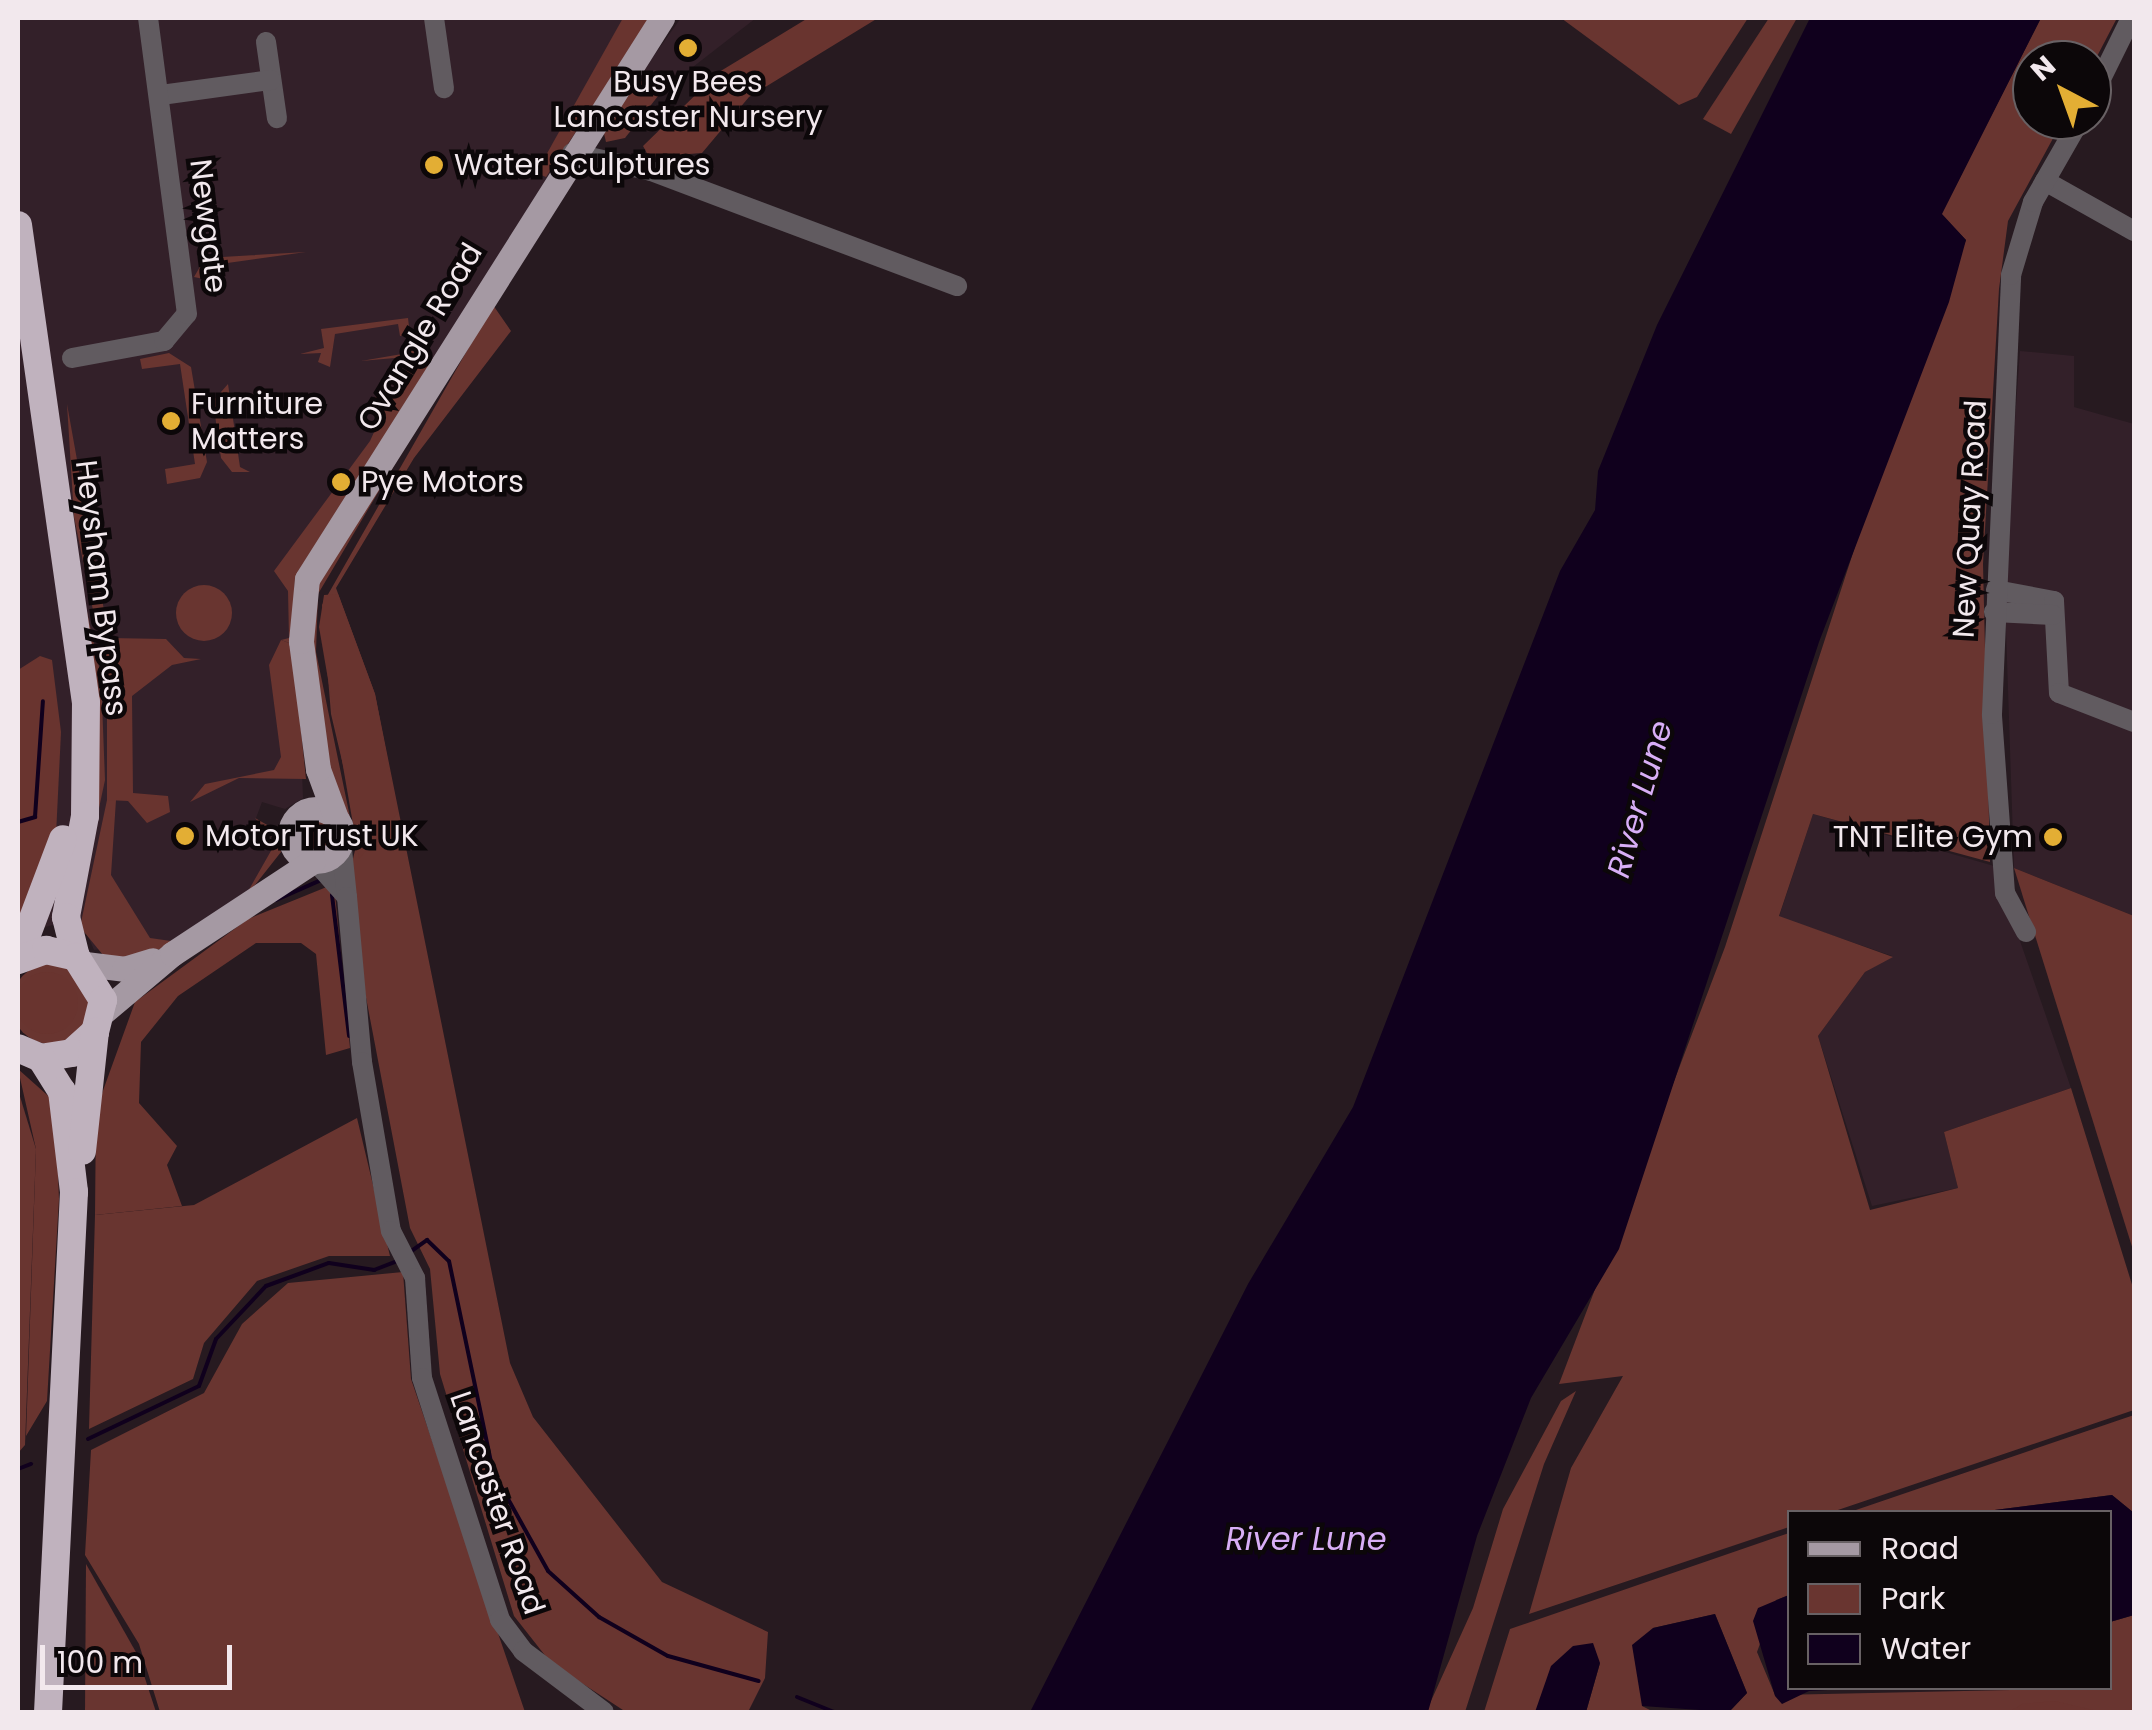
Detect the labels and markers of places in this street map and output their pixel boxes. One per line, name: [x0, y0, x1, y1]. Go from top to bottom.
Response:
marker: Busy Bees Lancaster Nursery: [677, 37, 699, 59]
place label: Busy Bees Lancaster Nursery: [553, 64, 823, 134]
place label: Water Sculptures: [454, 147, 711, 183]
marker: Water Sculptures: [423, 154, 445, 176]
place label: Furniture Matters: [191, 386, 323, 456]
marker: Furniture Matters: [160, 410, 182, 432]
place label: Pye Motors: [361, 464, 524, 500]
marker: Pye Motors: [330, 471, 352, 493]
place label: Motor Trust UK: [205, 818, 419, 854]
place label: TNT Elite Gym: [1833, 819, 2033, 855]
marker: Motor Trust UK: [174, 825, 196, 847]
marker: TNT Elite Gym: [2042, 826, 2064, 848]

